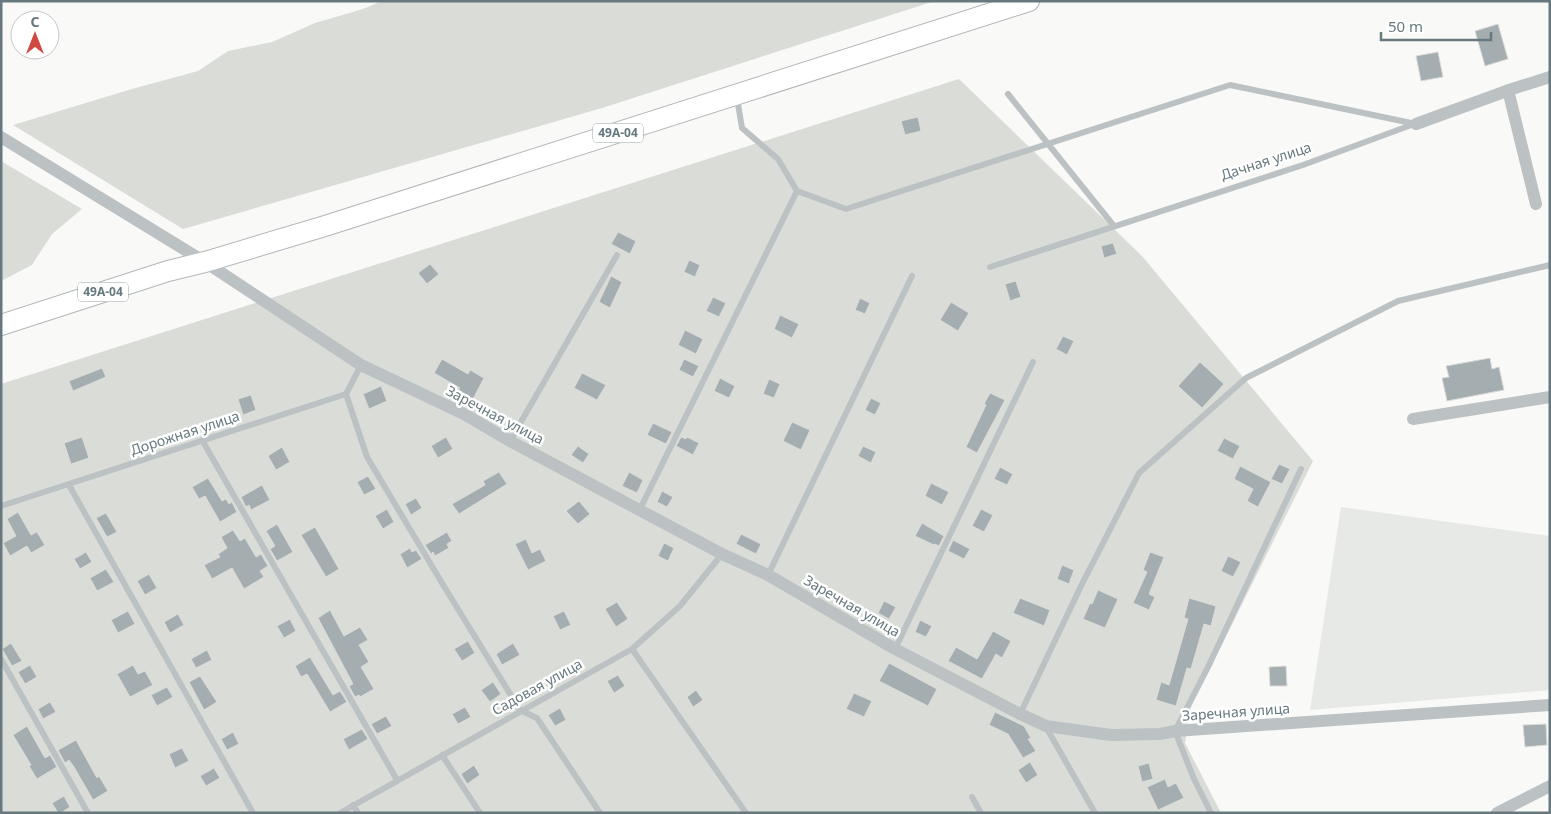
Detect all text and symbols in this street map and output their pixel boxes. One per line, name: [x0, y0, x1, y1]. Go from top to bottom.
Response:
north arrow: [10, 10, 60, 60]
scale bar: [1381, 10, 1491, 42]
text: С: [30, 12, 40, 31]
text: 50 m: [1388, 16, 1423, 36]
road number: 49А-04: [593, 124, 643, 142]
street label: Дачная улица: [1218, 137, 1313, 184]
road number: 49А-04: [78, 282, 128, 302]
street label: Заречная улица: [443, 381, 547, 448]
street label: Дорожная улица: [128, 406, 242, 459]
street label: Заречная улица: [801, 570, 904, 641]
street label: Садовая улица: [488, 654, 585, 719]
street label: Заречная улица: [1181, 698, 1290, 725]

